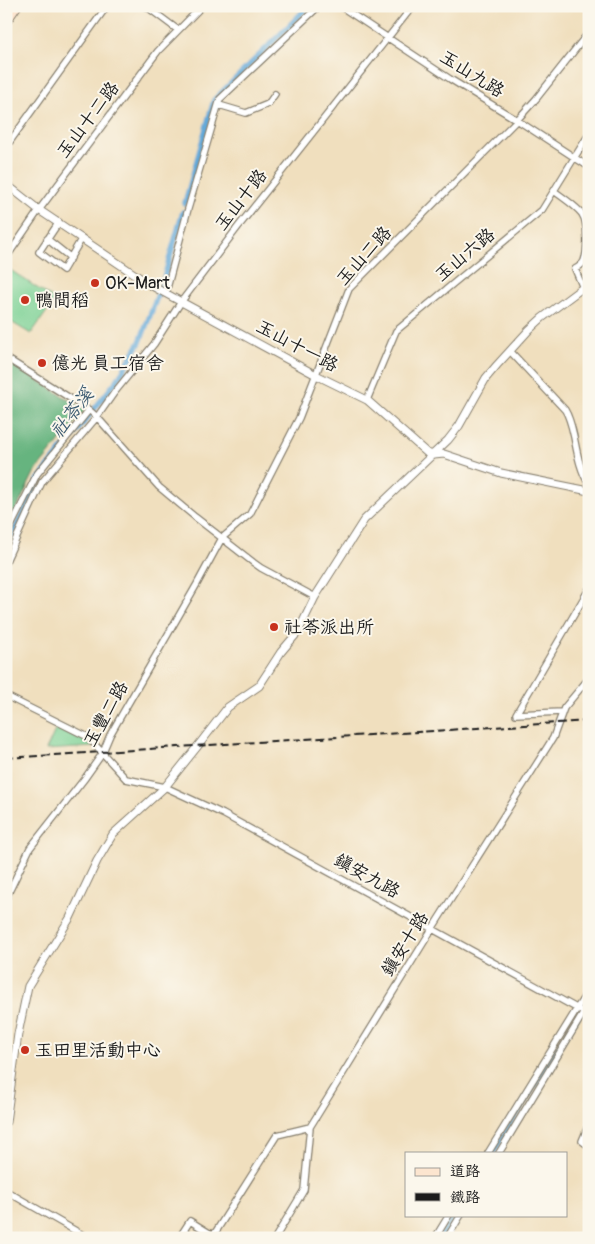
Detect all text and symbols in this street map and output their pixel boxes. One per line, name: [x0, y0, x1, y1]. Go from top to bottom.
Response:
street label: 玉山九路: [435, 45, 509, 103]
street label: 玉山十二路: [52, 77, 124, 163]
street label: 玉山十路: [210, 165, 272, 235]
street label: 玉山二路: [331, 222, 397, 290]
street label: 玉山六路: [430, 223, 500, 287]
place label: OK-Mart: [105, 272, 171, 295]
marker: OK-Mart: [89, 277, 101, 289]
place label: 鴨間稻: [35, 289, 89, 312]
marker: 鴨間稻: [19, 294, 31, 306]
street label: 玉山十一路: [252, 315, 342, 377]
place label: 億光 員工宿舍: [52, 352, 164, 375]
marker: 億光 員工宿舍: [36, 357, 48, 369]
water label: 社苓溪: [45, 382, 100, 443]
place label: 社苓派出所: [284, 616, 374, 639]
marker: 社苓派出所: [268, 621, 280, 633]
street label: 玉豐二路: [78, 677, 134, 751]
street label: 鎮安九路: [330, 848, 404, 904]
street label: 鎮安十路: [376, 907, 434, 981]
place label: 玉田里活動中心: [35, 1039, 161, 1062]
marker: 玉田里活動中心: [19, 1044, 31, 1056]
legend: [405, 1152, 568, 1216]
text: 道路: [450, 1162, 480, 1181]
text: 鐵路: [450, 1188, 480, 1207]

